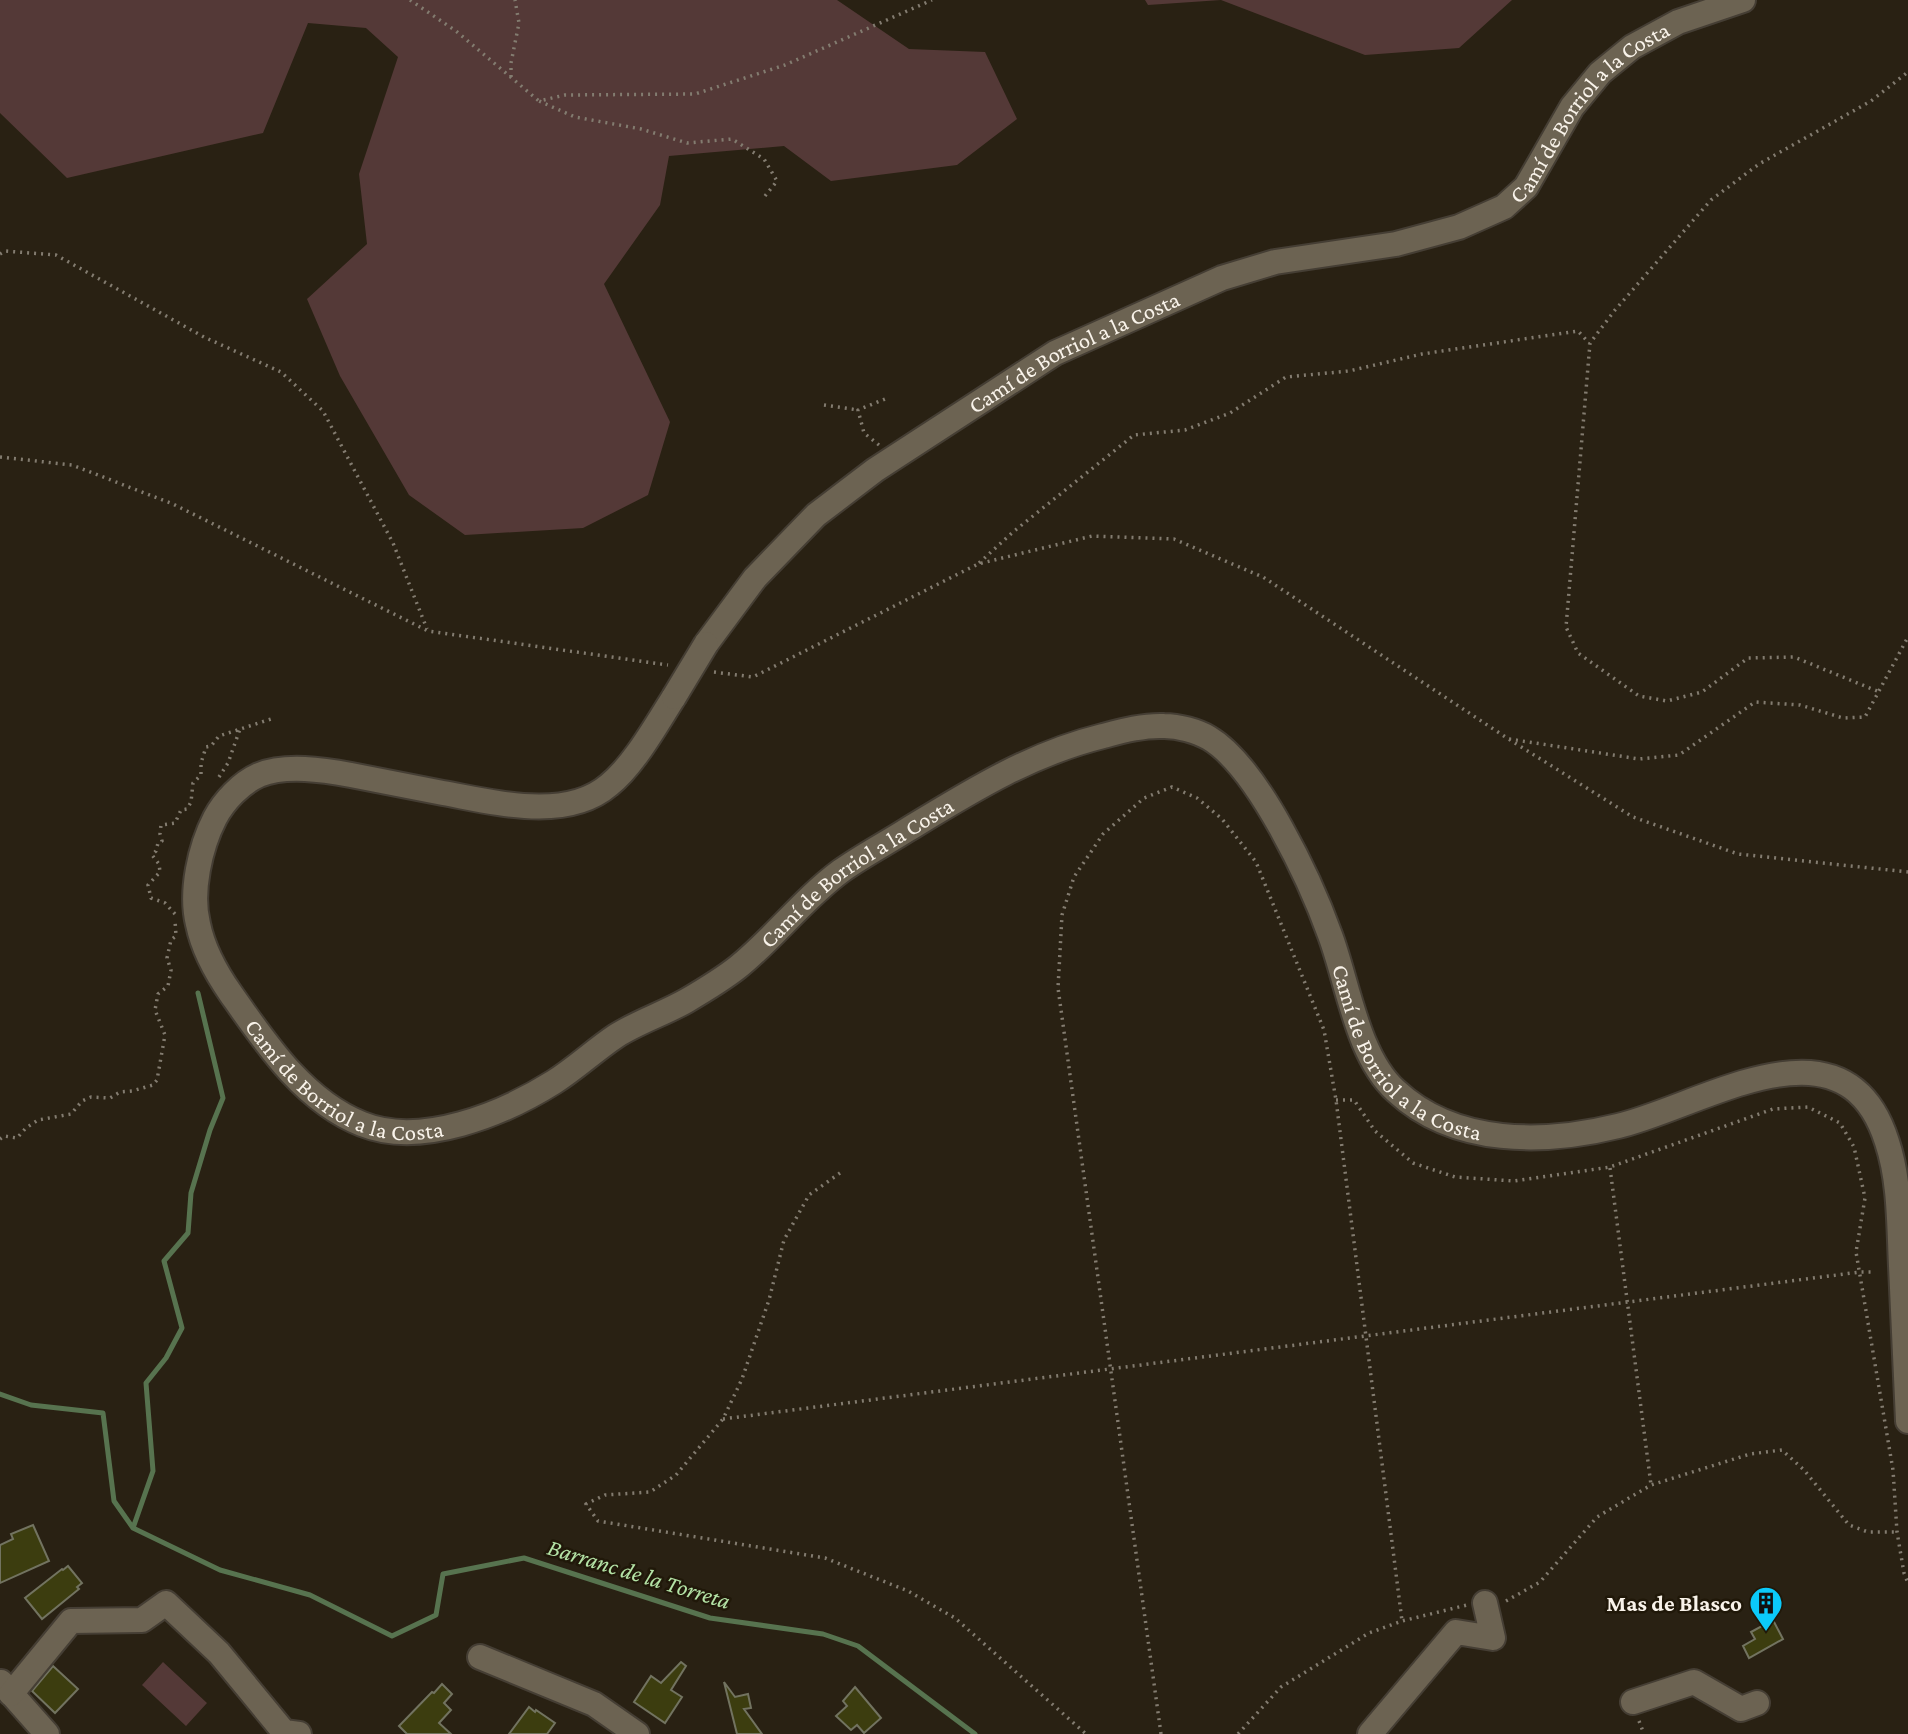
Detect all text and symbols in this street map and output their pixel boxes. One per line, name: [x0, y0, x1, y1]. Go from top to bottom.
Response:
street label: Camí de Borriol a la Costa: [1504, 16, 1674, 208]
street label: Camí de Borriol a la Costa: [964, 286, 1184, 419]
street label: Camí de Borriol a la Costa: [755, 792, 958, 953]
street label: Camí de Borriol a la Costa: [1327, 961, 1484, 1146]
street label: Camí de Borriol a la Costa: [240, 1014, 446, 1145]
water label: Barranc de la Torreta: [544, 1533, 734, 1614]
building icon: Mas de Blasco: [1747, 1584, 1785, 1633]
place label: Mas de Blasco: [1606, 1590, 1742, 1616]

